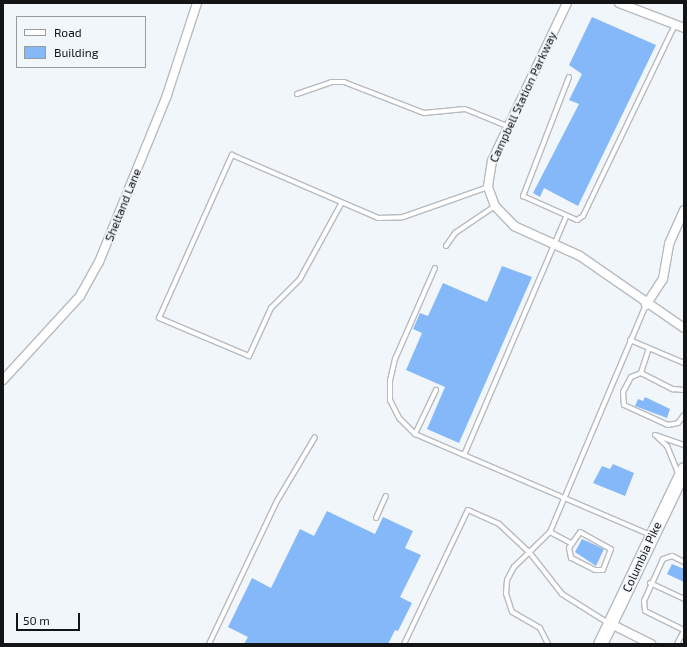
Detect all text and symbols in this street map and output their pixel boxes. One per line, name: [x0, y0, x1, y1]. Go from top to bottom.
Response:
legend: [16, 16, 146, 68]
text: Road: [54, 25, 82, 39]
street label: Campbell Station Parkway: [486, 29, 560, 165]
text: Building: [54, 45, 98, 59]
street label: Sheltand Lane: [102, 166, 144, 244]
street label: Columbia Pike: [619, 519, 665, 595]
scale bar: [18, 605, 82, 631]
text: 50 m: [23, 613, 50, 627]

